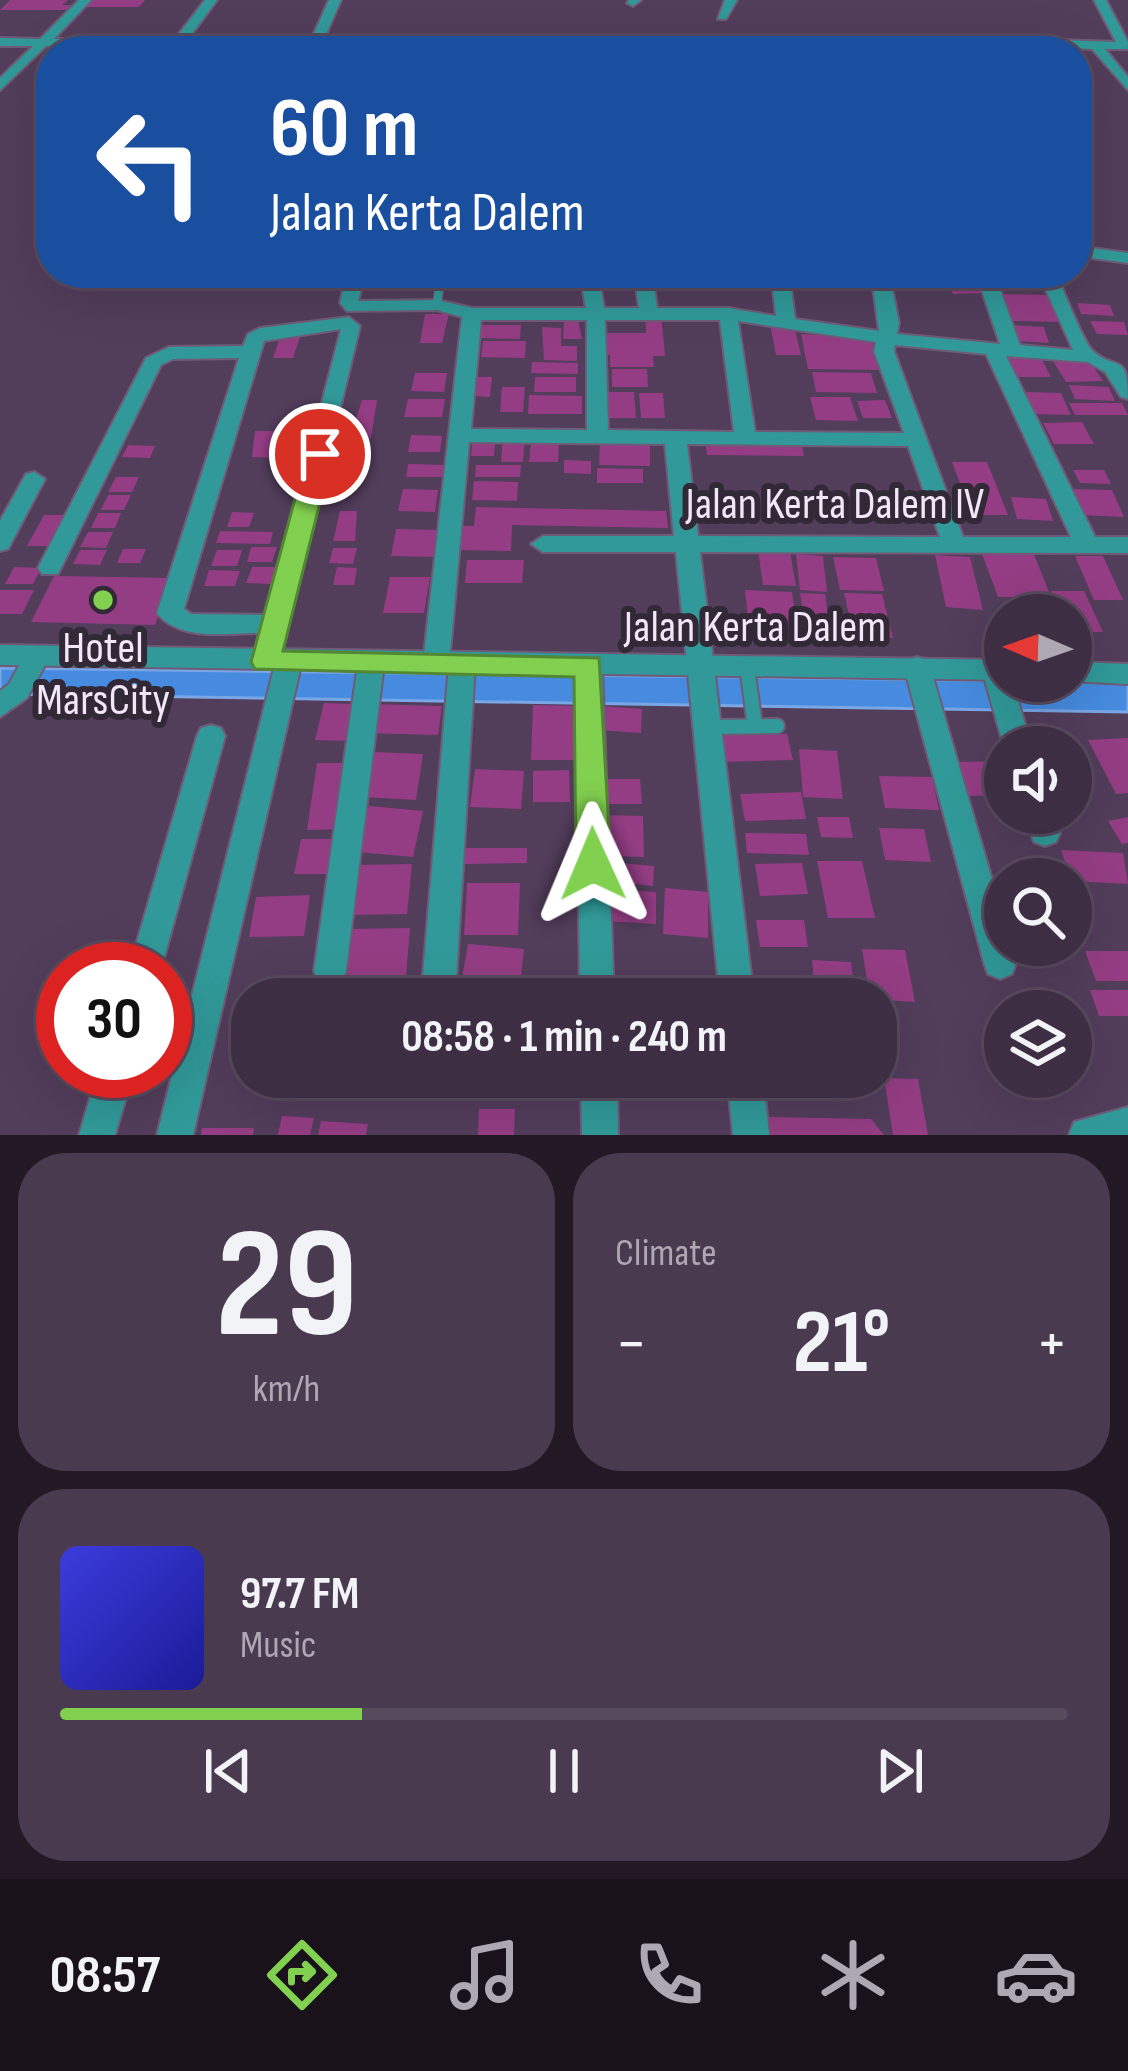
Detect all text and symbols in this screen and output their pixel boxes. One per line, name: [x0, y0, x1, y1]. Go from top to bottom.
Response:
text: 60 m: [270, 79, 418, 180]
icon: left: [72, 84, 228, 240]
text: Jalan Kerta Dalem: [270, 181, 585, 246]
pin: [269, 403, 371, 505]
icon: arrive: [287, 421, 353, 487]
street label: Jalan Kerta Dalem IV: [685, 477, 984, 532]
marker: Hotel MarsCity: [90, 587, 116, 613]
north arrow: [984, 594, 1092, 702]
map controls: [984, 594, 1092, 1098]
street label: Jalan Kerta Dalem: [623, 600, 886, 655]
place label: Hotel MarsCity: [36, 621, 170, 728]
button: sound: [984, 726, 1092, 834]
position arrow: [530, 801, 656, 927]
button: search: [984, 858, 1092, 966]
speed limit sign: 30: [36, 942, 192, 1098]
button: layers: [984, 990, 1092, 1098]
text: 08:58 · 1 min · 240 m: [401, 1010, 727, 1065]
text: 29: [215, 1194, 358, 1381]
text: Climate: [615, 1230, 717, 1277]
text: 21°: [793, 1290, 890, 1398]
text: −: [615, 1305, 647, 1384]
text: +: [1036, 1305, 1068, 1384]
text: km/h: [253, 1366, 320, 1413]
text: 97.7 FM: [240, 1567, 359, 1622]
text: Music: [240, 1622, 316, 1669]
icon: previous: [195, 1738, 261, 1804]
icon: pause: [531, 1738, 597, 1804]
icon: next: [867, 1738, 933, 1804]
icon: directions: [260, 1933, 344, 2017]
icon: music: [443, 1933, 527, 2017]
icon: phone: [627, 1933, 711, 2017]
icon: climate: [811, 1933, 895, 2017]
icon: car: [994, 1933, 1078, 2017]
text: 08:57: [50, 1943, 160, 2008]

